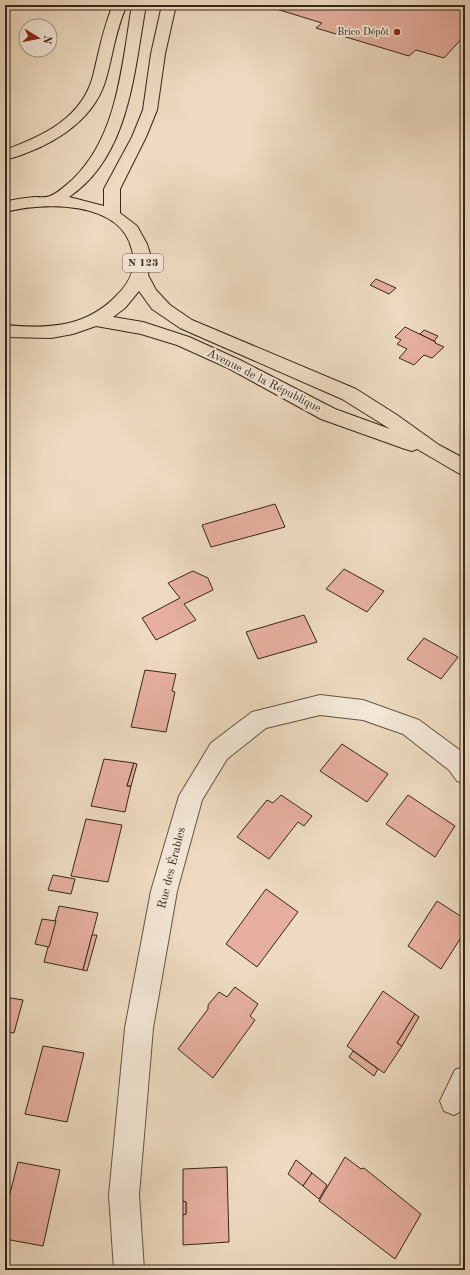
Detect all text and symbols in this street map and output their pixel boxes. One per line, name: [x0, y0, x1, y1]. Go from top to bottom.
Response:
north arrow: [18, 18, 58, 58]
place label: Brico Dépôt: [337, 27, 389, 37]
marker: Brico Dépôt: [392, 27, 402, 37]
text: N: [40, 34, 53, 45]
road number: N 123: [123, 254, 163, 272]
street label: Avenue de la République: [205, 347, 323, 415]
street label: Rue des Érables: [153, 825, 188, 910]

